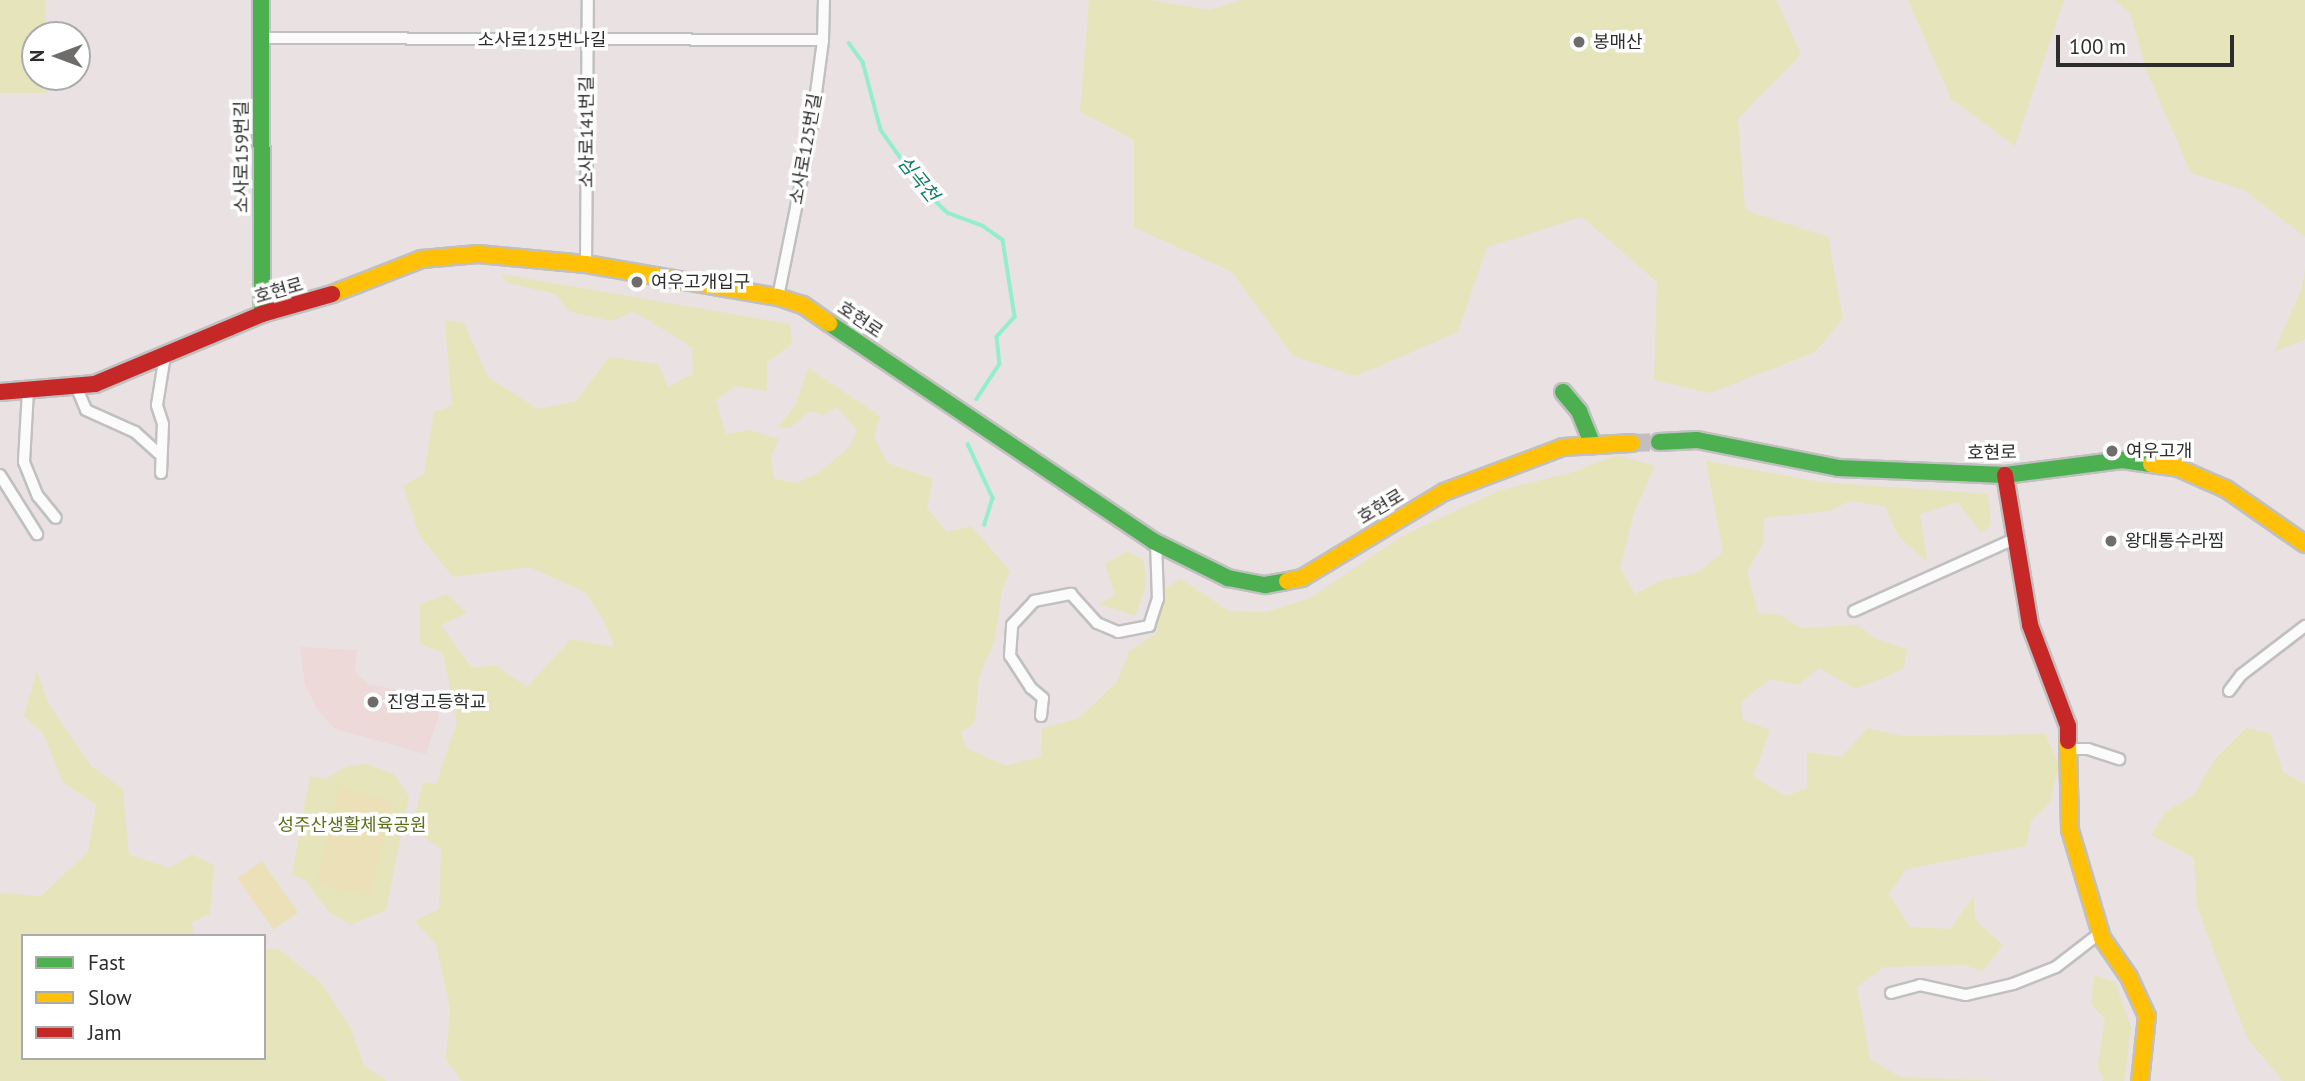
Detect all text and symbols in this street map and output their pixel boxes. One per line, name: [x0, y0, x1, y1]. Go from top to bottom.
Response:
north arrow: [21, 21, 91, 91]
scale bar: [2060, 21, 2238, 65]
street label: 소사로125번나길: [478, 29, 606, 51]
place label: 봉매산: [1593, 31, 1643, 53]
text: 100 m: [2069, 33, 2126, 60]
marker: 봉매산: [1571, 34, 1587, 50]
text: N: [25, 50, 49, 62]
street label: 소사로141번길: [576, 76, 598, 188]
street label: 소사로125번길: [786, 92, 826, 206]
street label: 소사로159번길: [231, 101, 253, 213]
water label: 심곡천: [893, 151, 943, 207]
place label: 여우고개입구: [651, 271, 750, 293]
street label: 호현로: [252, 274, 306, 308]
marker: 여우고개입구: [629, 274, 645, 290]
street label: 호현로: [833, 297, 887, 343]
place label: 여우고개: [2126, 440, 2192, 462]
street label: 호현로: [1967, 442, 2017, 464]
marker: 여우고개: [2104, 443, 2120, 459]
street label: 호현로: [1354, 485, 1408, 529]
place label: 왕대통수라찜: [2125, 530, 2224, 552]
marker: 왕대통수라찜: [2103, 533, 2119, 549]
place label: 진영고등학교: [387, 691, 486, 713]
marker: 진영고등학교: [365, 694, 381, 710]
park label: 성주산생활체육공원: [277, 814, 427, 836]
legend: [21, 934, 266, 1060]
text: Fast: [88, 949, 125, 976]
text: Slow: [88, 984, 132, 1011]
text: Jam: [88, 1019, 122, 1046]

